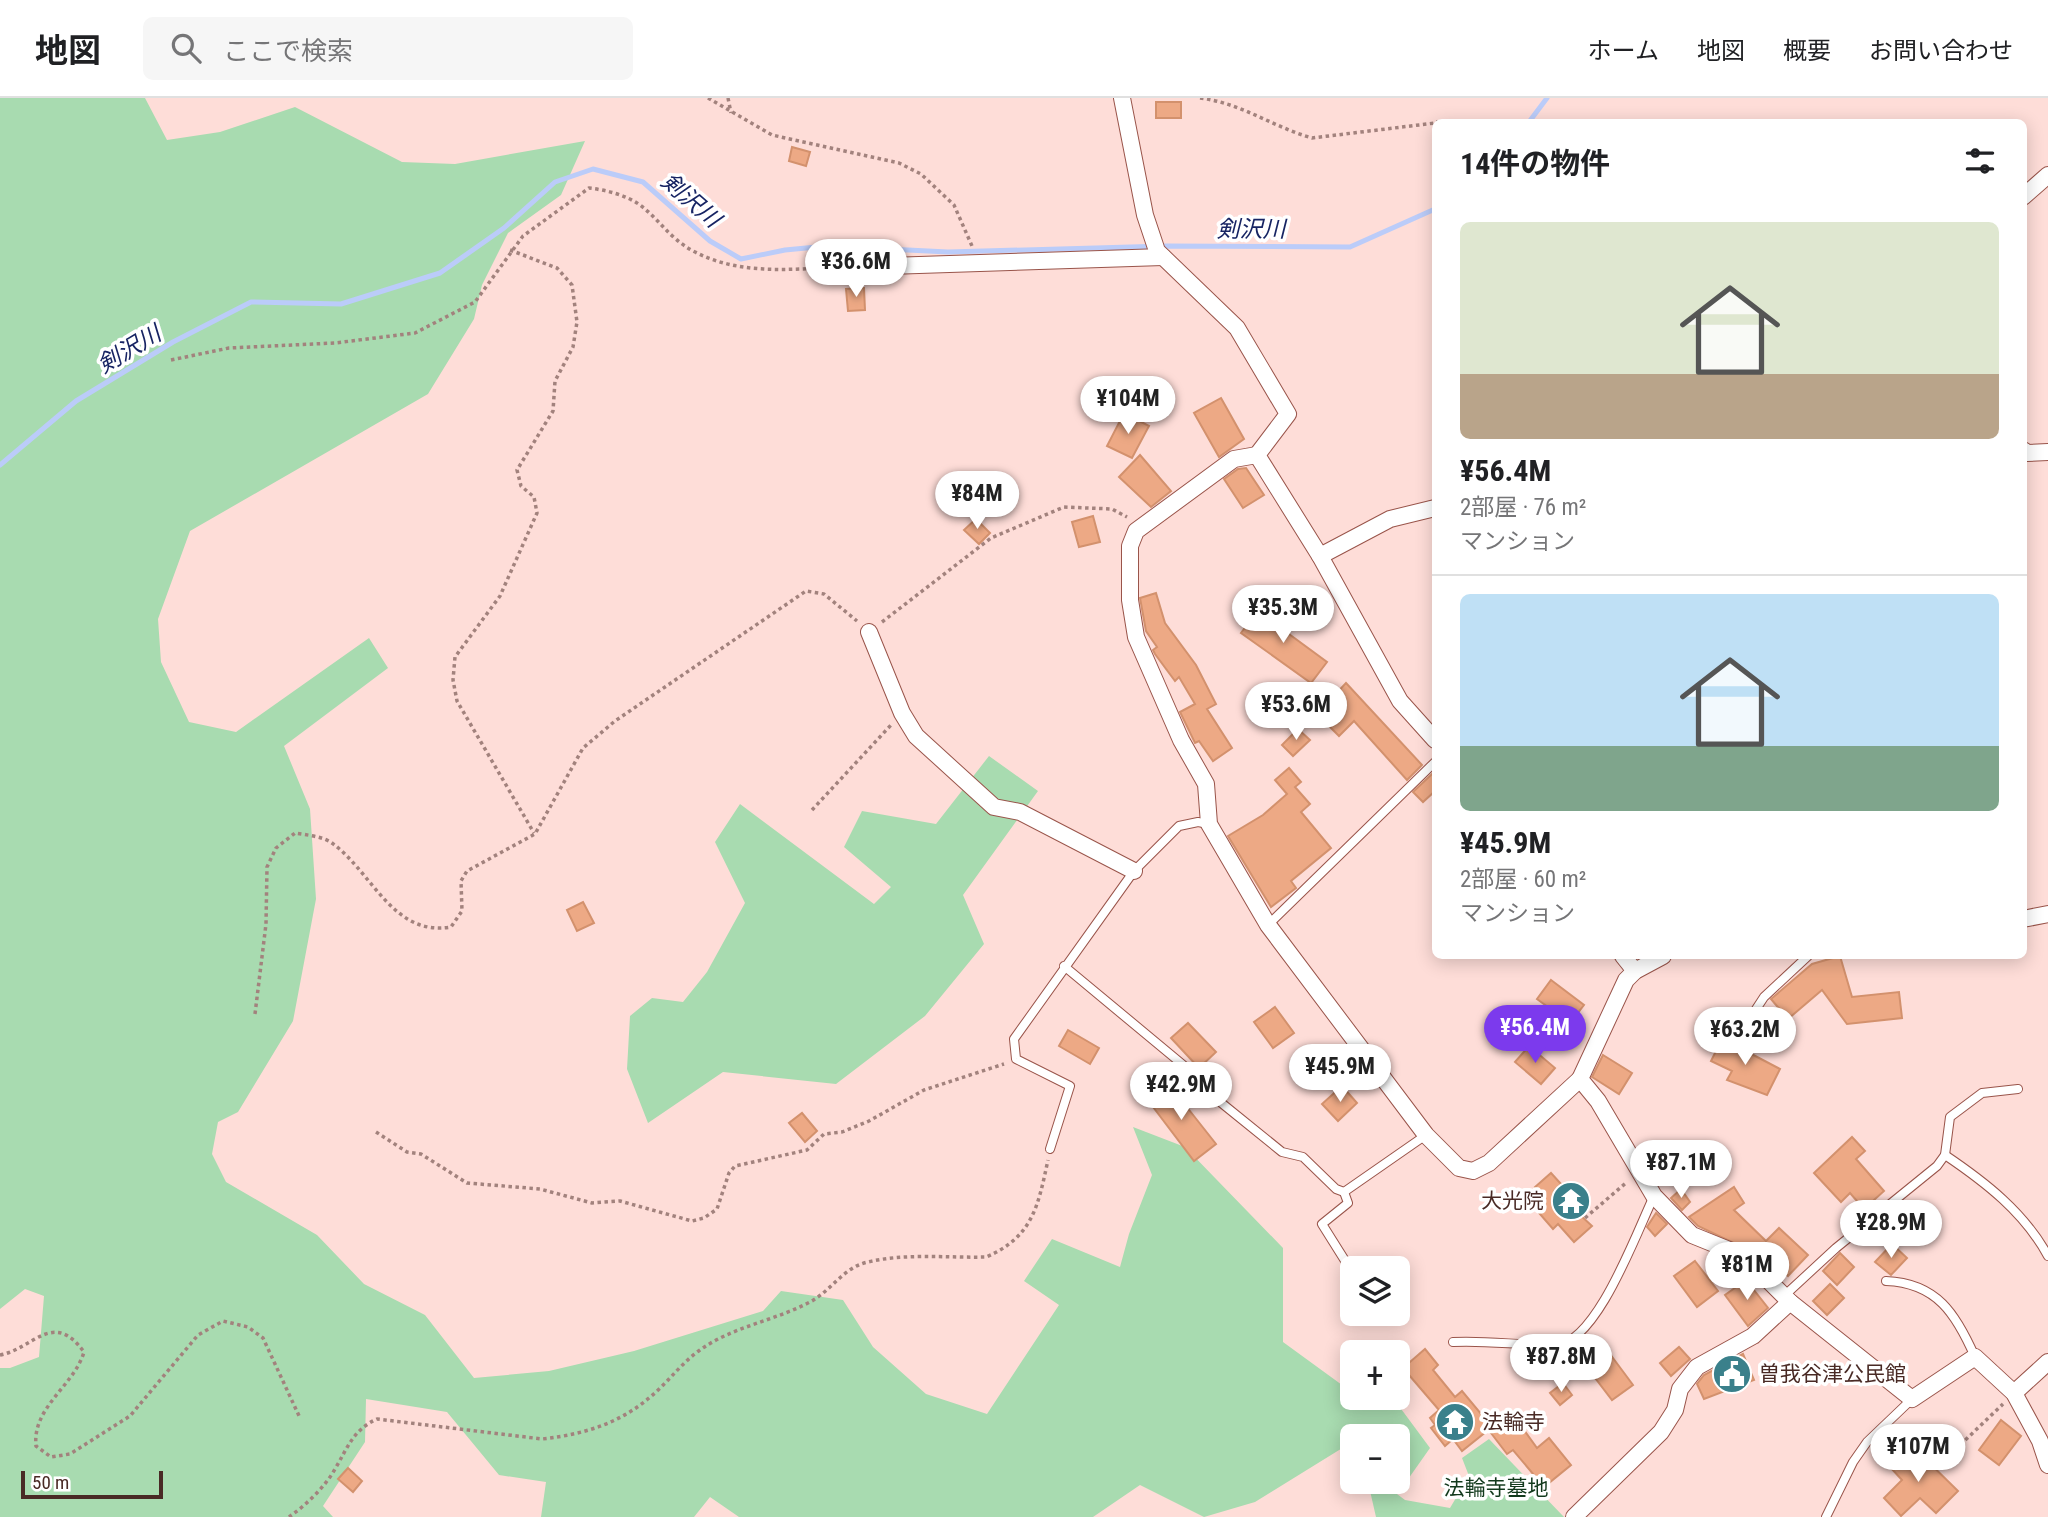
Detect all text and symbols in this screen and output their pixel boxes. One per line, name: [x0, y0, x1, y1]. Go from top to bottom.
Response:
search box: [143, 17, 633, 80]
icon: search: [167, 29, 205, 67]
text: 地図: [35, 31, 101, 70]
text: ここで検索: [223, 36, 353, 66]
text: ホーム: [1588, 37, 1659, 65]
text: 地図: [1697, 37, 1745, 65]
text: 概要: [1783, 37, 1831, 65]
text: お問い合わせ: [1869, 37, 2013, 65]
icon: filters: [1961, 142, 1999, 180]
text: 14件の物件: [1460, 146, 1610, 181]
water label: 剣沢川: [656, 168, 728, 235]
water label: 剣沢川: [1217, 216, 1289, 243]
pin: ¥36.6M: [799, 240, 913, 299]
text: ¥36.6M: [821, 248, 891, 275]
icon: home: [1667, 267, 1793, 393]
water label: 剣沢川: [93, 319, 168, 379]
pin: ¥104M: [1079, 376, 1177, 436]
text: ¥104M: [1096, 385, 1160, 412]
text: ¥56.4M: [1460, 453, 1551, 488]
pin: ¥84M: [936, 472, 1018, 531]
text: ¥84M: [951, 480, 1003, 507]
text: 2部屋 · 76 m²: [1460, 494, 1586, 521]
text: マンション: [1460, 528, 1575, 555]
pin: ¥35.3M: [1226, 586, 1340, 645]
text: ¥35.3M: [1248, 594, 1318, 621]
icon: home: [1667, 639, 1793, 765]
pin: ¥53.6M: [1239, 682, 1353, 742]
text: ¥53.6M: [1261, 691, 1331, 718]
text: ¥45.9M: [1460, 825, 1551, 860]
text: 2部屋 · 60 m²: [1460, 866, 1586, 893]
text: マンション: [1460, 900, 1575, 927]
pin: ¥56.4M: [1478, 1006, 1592, 1065]
pin: ¥63.2M: [1688, 1007, 1802, 1067]
text: ¥56.4M: [1500, 1014, 1570, 1041]
text: ¥63.2M: [1710, 1016, 1780, 1043]
pin: ¥45.9M: [1283, 1044, 1397, 1104]
text: ¥45.9M: [1305, 1053, 1375, 1080]
pin: ¥42.9M: [1124, 1062, 1238, 1122]
text: ¥42.9M: [1146, 1071, 1216, 1098]
pin: ¥87.1M: [1624, 1140, 1738, 1200]
text: ¥87.1M: [1646, 1149, 1716, 1176]
temple icon: 大光院: [1550, 1180, 1592, 1222]
place label: 大光院: [1481, 1189, 1544, 1213]
pin: ¥28.9M: [1834, 1200, 1948, 1260]
text: ¥28.9M: [1856, 1209, 1926, 1236]
pin: ¥81M: [1706, 1242, 1788, 1302]
text: ¥81M: [1721, 1251, 1773, 1278]
map controls: [1340, 1256, 1410, 1494]
button: layers: [1340, 1256, 1410, 1326]
pin: ¥87.8M: [1504, 1334, 1618, 1394]
button: +: [1340, 1340, 1410, 1410]
text: ¥87.8M: [1526, 1343, 1596, 1370]
public building icon: 曽我谷津公民館: [1711, 1353, 1753, 1395]
place label: 曽我谷津公民館: [1759, 1362, 1906, 1386]
temple icon: 法輪寺: [1434, 1401, 1476, 1443]
place label: 法輪寺: [1482, 1410, 1545, 1434]
button: −: [1340, 1424, 1410, 1494]
pin: ¥107M: [1869, 1424, 1967, 1484]
text: ¥107M: [1886, 1433, 1950, 1460]
scale bar: [21, 1468, 163, 1500]
text: 50 m: [32, 1471, 69, 1494]
park label: 法輪寺墓地: [1444, 1476, 1549, 1500]

